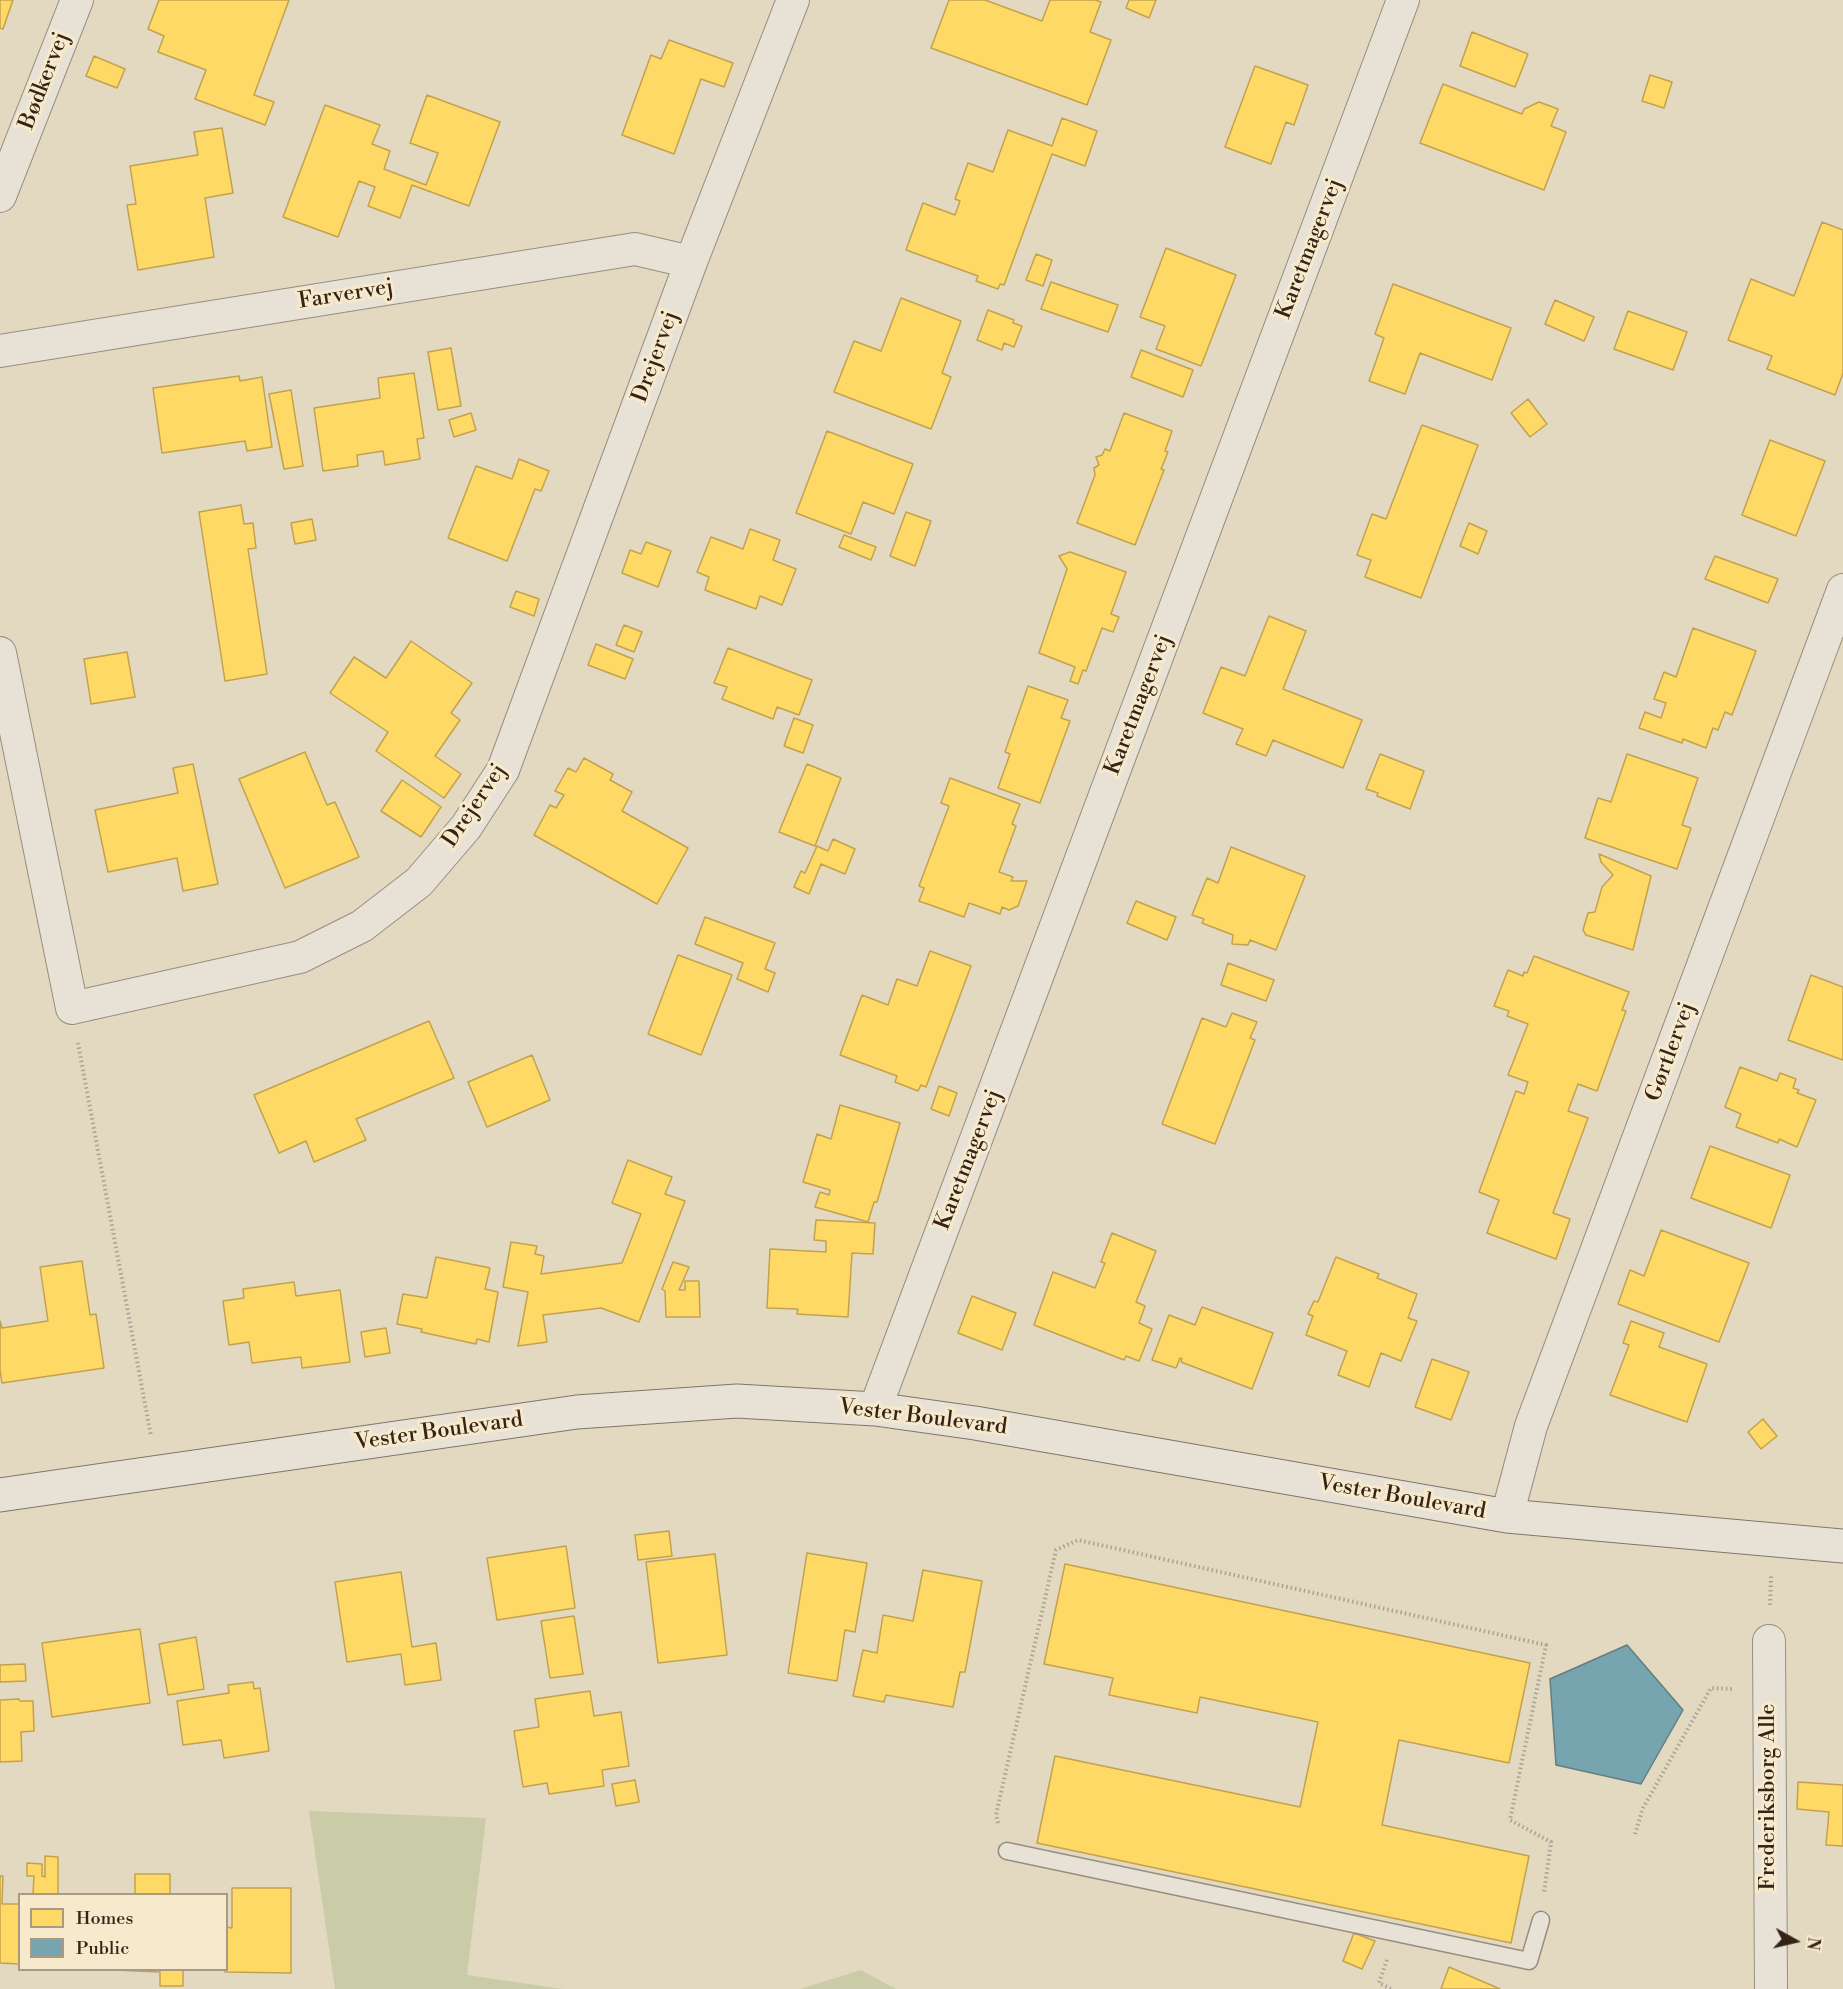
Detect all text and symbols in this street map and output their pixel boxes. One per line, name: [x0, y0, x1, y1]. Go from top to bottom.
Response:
street label: Bødkervej: [14, 29, 76, 133]
street label: Karetmagervej: [1271, 175, 1349, 323]
street label: Farvervej: [297, 274, 395, 316]
street label: Drejervej: [627, 308, 685, 406]
street label: Karetmagervej: [1100, 631, 1178, 779]
street label: Drejervej: [437, 759, 513, 853]
street label: Gørtlervej: [1641, 999, 1701, 1105]
street label: Karetmagervej: [930, 1086, 1008, 1234]
street label: Vester Boulevard: [837, 1395, 1009, 1441]
street label: Vester Boulevard: [353, 1407, 525, 1457]
street label: Vester Boulevard: [1316, 1470, 1488, 1526]
street label: Frederiksborg Alle: [1756, 1704, 1782, 1890]
legend: [18, 1893, 228, 1971]
text: Homes: [76, 1907, 133, 1930]
north arrow: [1765, 1911, 1825, 1971]
text: N: [1802, 1936, 1824, 1951]
text: Public: [76, 1937, 129, 1960]

